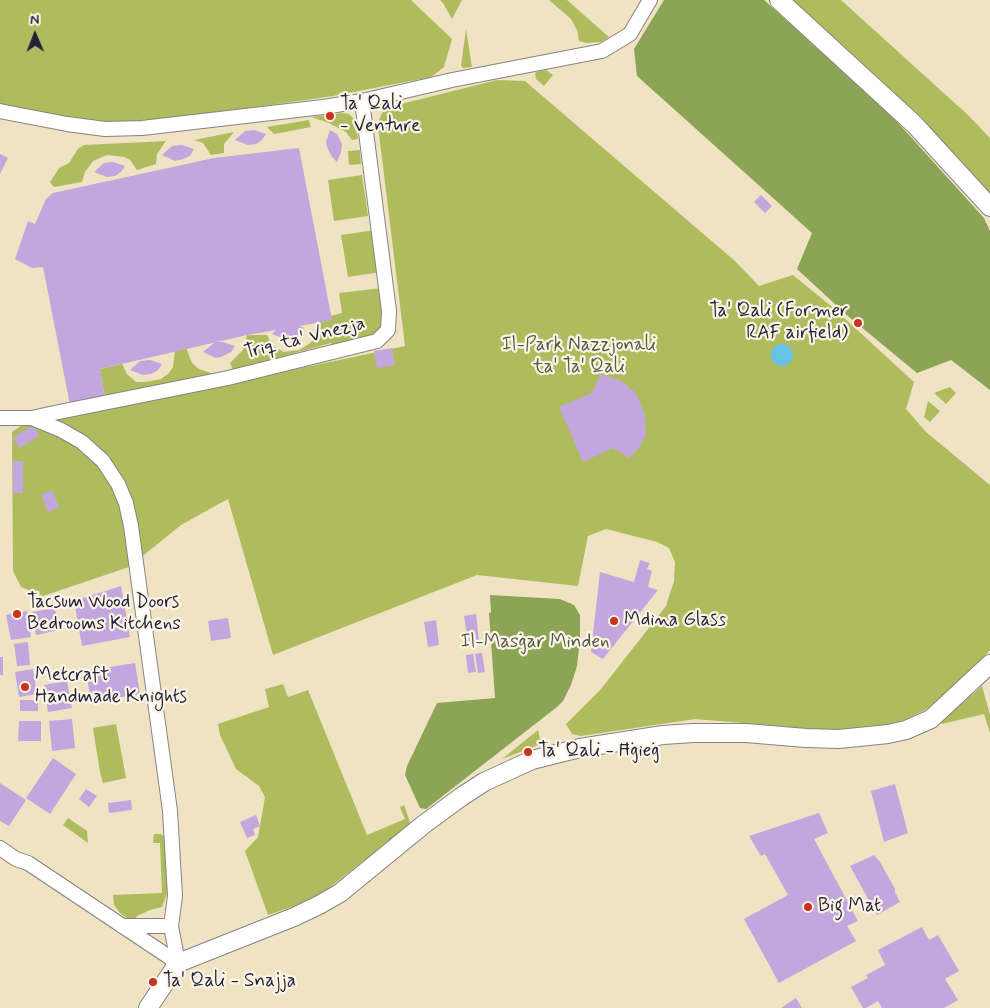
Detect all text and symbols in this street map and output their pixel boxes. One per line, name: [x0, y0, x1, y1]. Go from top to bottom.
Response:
north arrow: [10, 10, 60, 60]
text: N: [30, 11, 40, 29]
place label: Ta' Qali - Venture: [340, 94, 420, 138]
marker: Ta' Qali - Venture: [324, 110, 336, 122]
place label: Ta' Qali (Former RAF airfield): [709, 301, 848, 345]
street label: Triq ta' Vnezja: [242, 313, 368, 365]
marker: Ta' Qali (Former RAF airfield): [852, 317, 864, 329]
park label: Il-Park Nazzjonali ta' Ta' Qali: [502, 335, 656, 379]
place label: Tacsum Wood Doors Bedrooms Kitchens: [27, 592, 181, 636]
marker: Tacsum Wood Doors Bedrooms Kitchens: [11, 608, 23, 620]
place label: Mdina Glass: [624, 610, 726, 632]
marker: Mdina Glass: [608, 615, 620, 627]
park label: Il-Masġar Minden: [460, 632, 610, 654]
place label: Metcraft Handmade Knights: [35, 665, 187, 709]
marker: Metcraft Handmade Knights: [19, 681, 31, 693]
place label: Ta' Qali - Ħġieġ: [538, 741, 660, 763]
marker: Ta' Qali - Ħġieġ: [522, 746, 534, 758]
place label: Big Mat: [818, 896, 881, 918]
marker: Big Mat: [802, 901, 814, 913]
place label: Ta' Qali - Snajja: [163, 971, 296, 993]
marker: Ta' Qali - Snajja: [147, 976, 159, 988]

